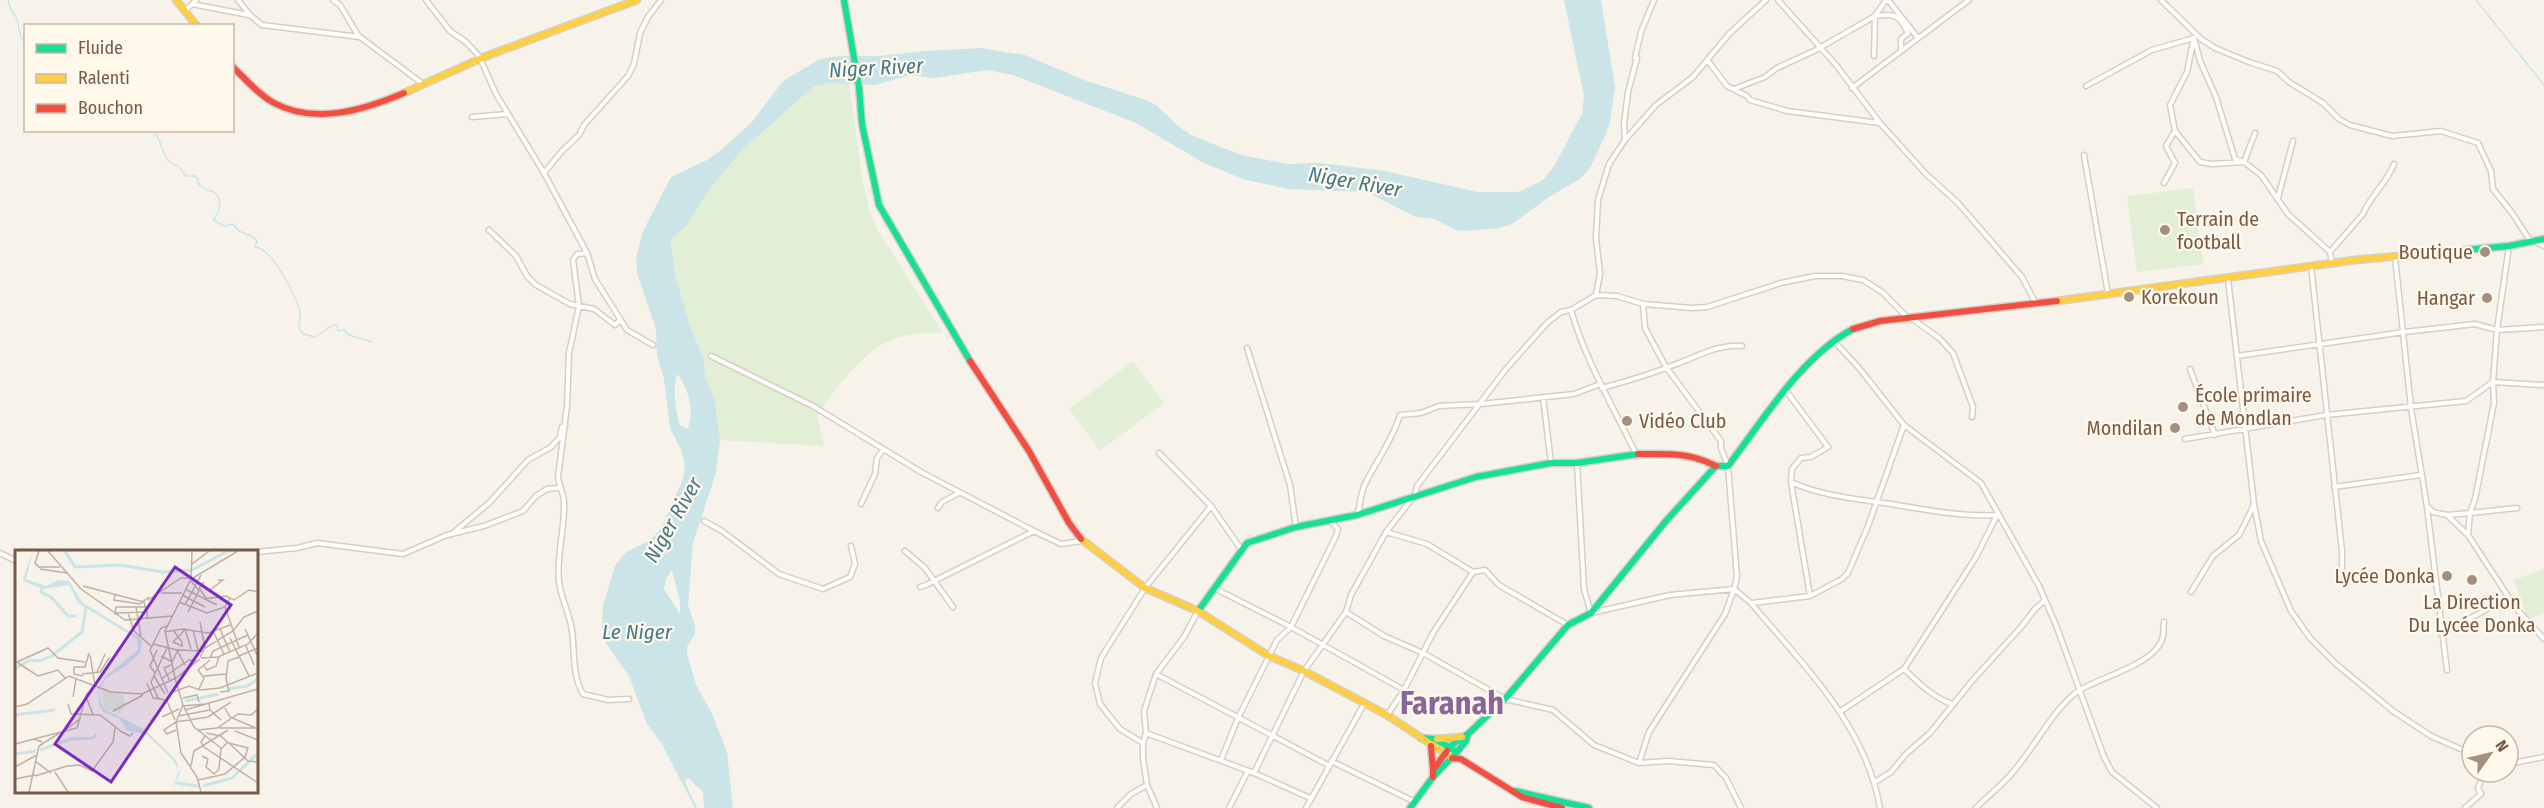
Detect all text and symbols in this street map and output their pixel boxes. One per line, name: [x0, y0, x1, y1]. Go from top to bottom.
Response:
legend: [24, 24, 234, 132]
text: Fluide: [78, 37, 123, 59]
water label: Niger River: [828, 53, 924, 83]
text: Ralenti: [78, 67, 130, 89]
text: Bouchon: [78, 97, 143, 119]
water label: Niger River: [1306, 161, 1404, 203]
place label: Terrain de football: [2177, 207, 2259, 254]
marker: Terrain de football: [2158, 223, 2172, 237]
place label: Boutique: [2398, 240, 2473, 264]
marker: Boutique: [2478, 245, 2492, 259]
place label: Korekoun: [2141, 285, 2219, 309]
place label: Hangar: [2417, 286, 2475, 310]
marker: Korekoun: [2122, 290, 2136, 304]
marker: Hangar: [2480, 291, 2494, 305]
place label: École primaire de Mondlan: [2195, 383, 2312, 430]
marker: École primaire de Mondlan: [2176, 400, 2190, 414]
place label: Vidéo Club: [1639, 409, 1726, 433]
marker: Vidéo Club: [1620, 414, 1634, 428]
place label: Mondilan: [2086, 416, 2163, 440]
marker: Mondilan: [2168, 421, 2182, 435]
water label: Niger River: [638, 472, 708, 567]
inset map: [15, 550, 258, 793]
place label: Lycée Donka: [2334, 564, 2435, 588]
marker: Lycée Donka: [2440, 569, 2454, 583]
marker: La Direction Du Lycée Donka: [2465, 573, 2479, 587]
place label: La Direction Du Lycée Donka: [2408, 590, 2536, 637]
water label: Le Niger: [602, 619, 673, 645]
district label: Faranah: [1400, 684, 1504, 722]
north arrow: [2460, 724, 2520, 784]
text: N: [2491, 737, 2513, 755]

